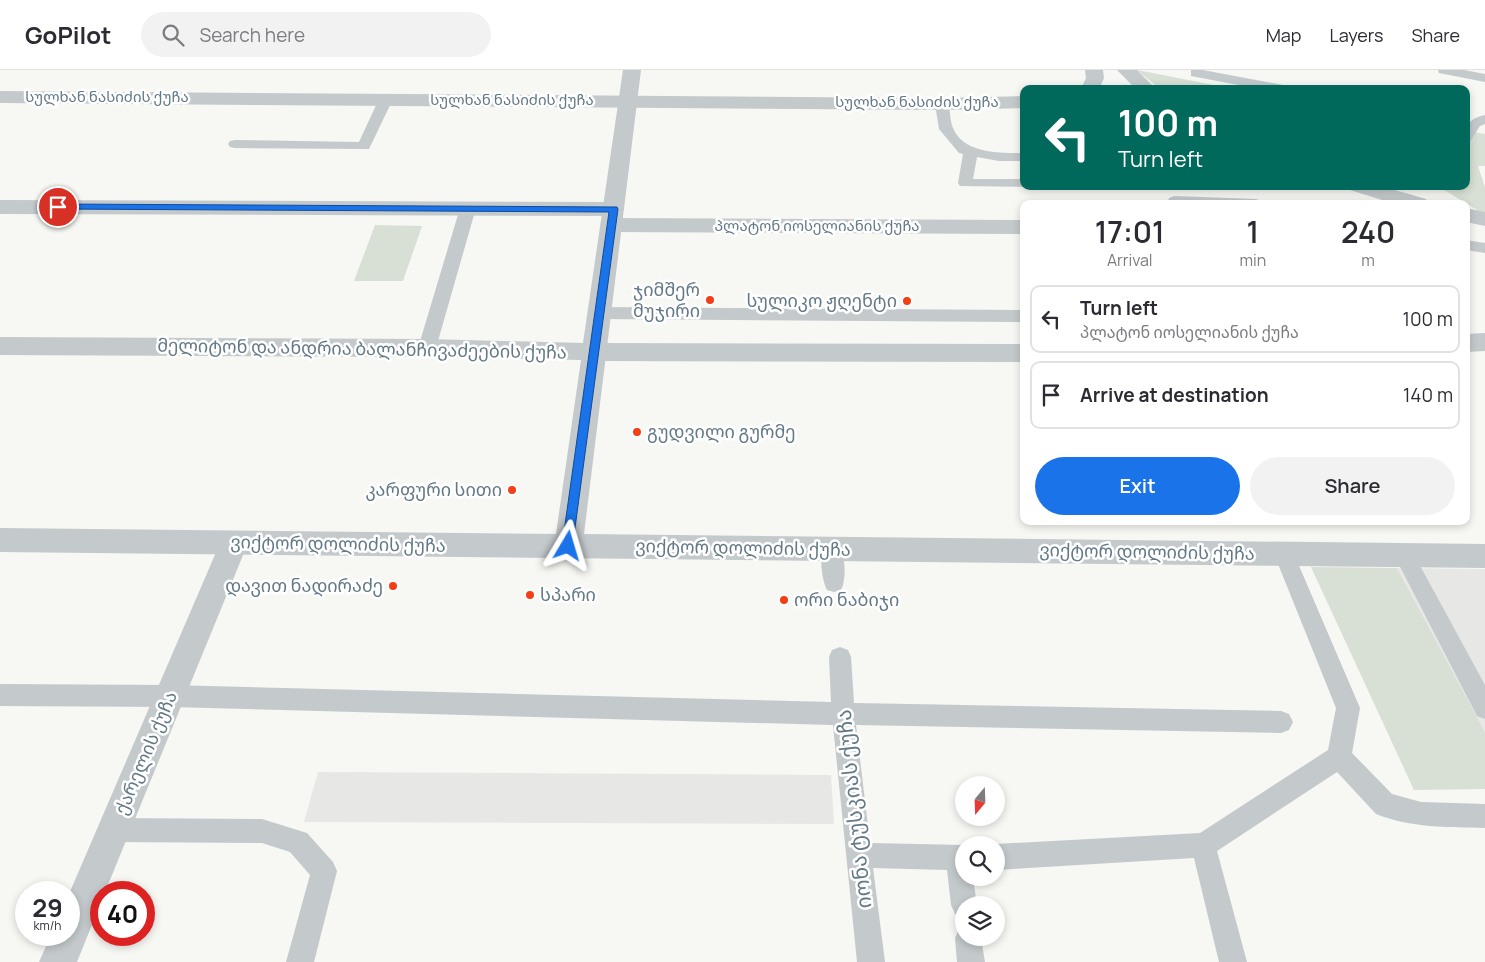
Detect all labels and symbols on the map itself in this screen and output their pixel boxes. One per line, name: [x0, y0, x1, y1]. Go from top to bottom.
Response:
street label: სულხან ნასიძის ქუჩა: [25, 86, 189, 107]
street label: სულხან ნასიძის ქუჩა: [430, 89, 594, 110]
street label: სულხან ნასიძის ქუჩა: [835, 91, 999, 112]
pin: [37, 186, 79, 228]
street label: პლატონ იოსელიანის ქუჩა: [714, 215, 920, 236]
place label: ჯიმშერ მუჯირი: [633, 277, 700, 322]
place label: სულიკო ჟღენტი: [747, 288, 897, 312]
marker: ჯიმშერ მუჯირი: [704, 294, 716, 306]
marker: სულიკო ჟღენტი: [901, 295, 913, 307]
street label: მელიტონ და ანდრია ბალანჩივაძეების ქუჩა: [157, 332, 567, 364]
place label: გუდვილი გურმე: [647, 419, 796, 443]
marker: გუდვილი გურმე: [631, 426, 643, 438]
place label: კარფური სითი: [365, 477, 502, 501]
marker: კარფური სითი: [506, 484, 518, 496]
position arrow: [541, 519, 593, 571]
street label: ვიქტორ დოლიძის ქუჩა: [230, 529, 446, 557]
street label: ვიქტორ დოლიძის ქუჩა: [635, 533, 851, 561]
street label: ვიქტორ დოლიძის ქუჩა: [1039, 537, 1255, 565]
place label: დავით ნადირაძე: [225, 573, 383, 597]
marker: დავით ნადირაძე: [387, 580, 399, 592]
place label: სპარი: [540, 582, 596, 606]
place label: ორი ნაბიჯი: [794, 587, 899, 611]
marker: სპარი: [524, 589, 536, 601]
marker: ორი ნაბიჯი: [778, 594, 790, 606]
street label: ქარელის ქუჩა: [108, 687, 182, 818]
street label: იონა ტუსკიას ქუჩა: [829, 708, 877, 910]
north arrow: [955, 776, 1005, 826]
speed limit sign: 40: [90, 881, 155, 946]

